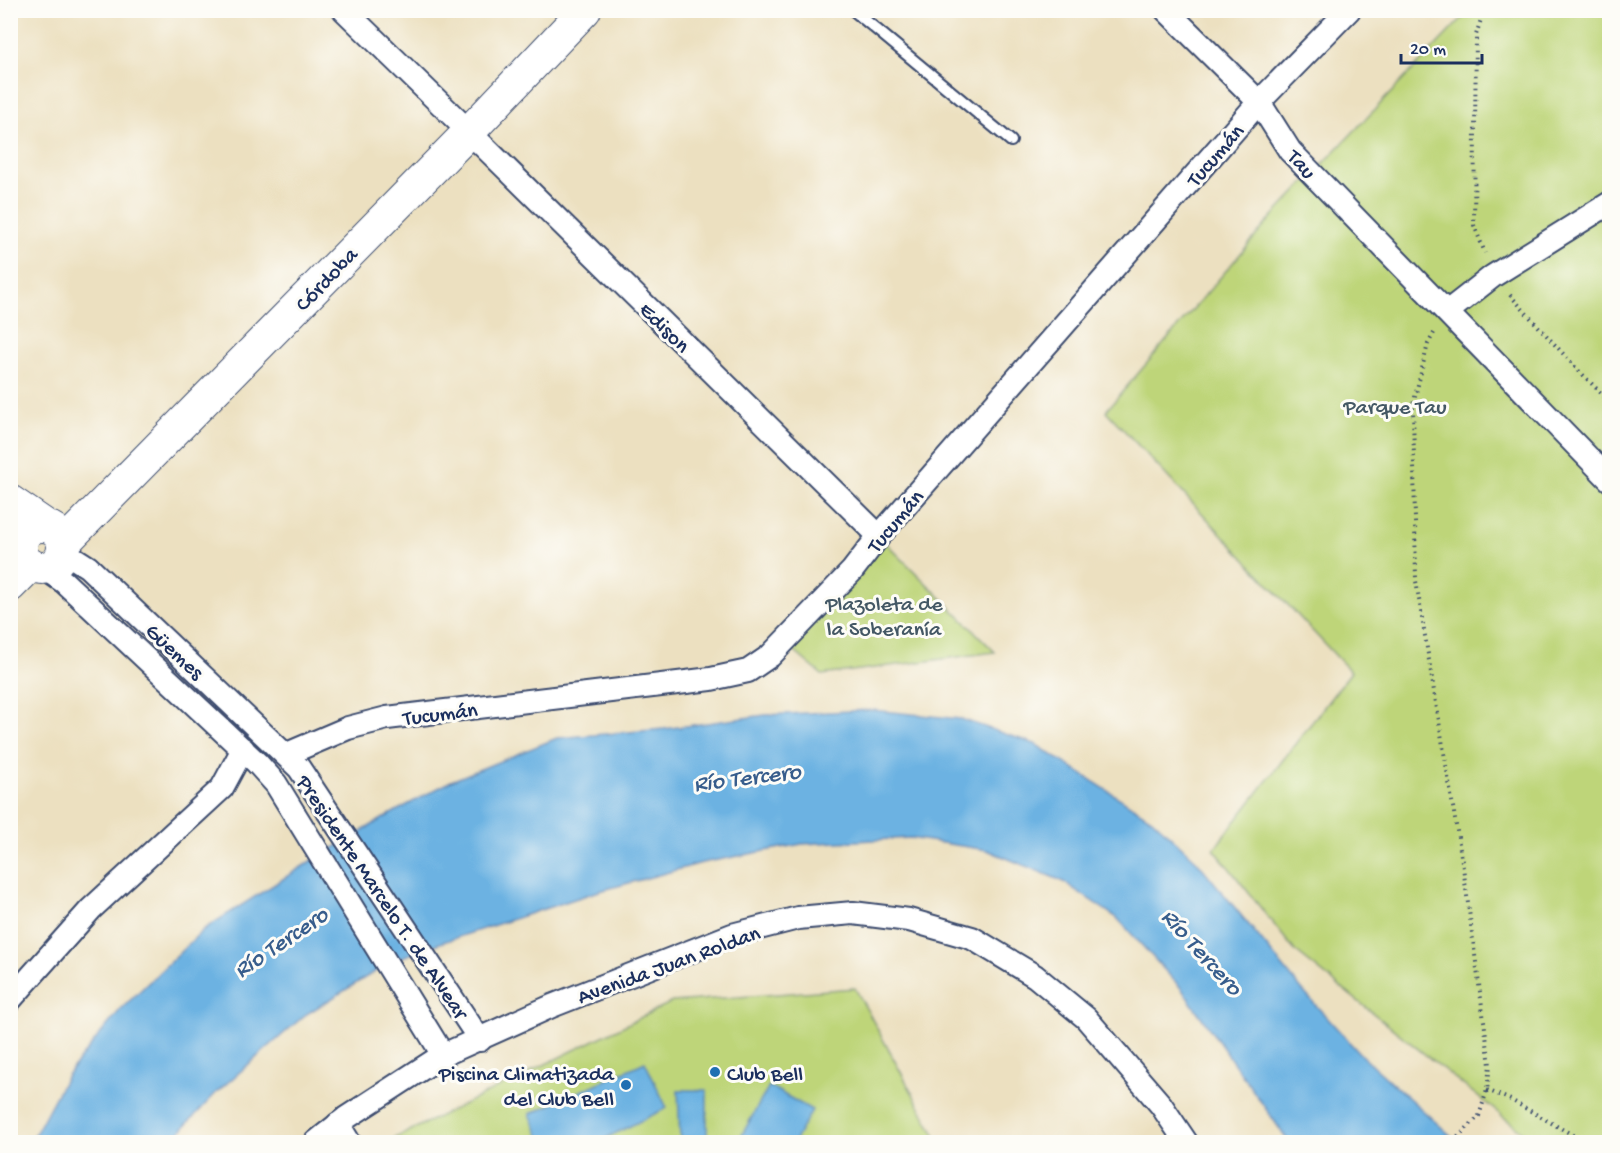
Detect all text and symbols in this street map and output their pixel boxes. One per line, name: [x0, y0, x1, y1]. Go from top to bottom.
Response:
scale bar: [1401, 27, 1482, 65]
text: 20 m: [1410, 40, 1446, 61]
street label: Tucumán: [1181, 119, 1252, 195]
street label: Tau: [1279, 144, 1320, 186]
street label: Córdoba: [291, 243, 365, 318]
street label: Edison: [632, 298, 694, 360]
park label: Parque Tau: [1342, 396, 1447, 422]
street label: Tucumán: [862, 485, 931, 561]
park label: Plazoleta de la Soberanía: [824, 593, 943, 644]
street label: Güemes: [139, 619, 209, 687]
street label: Tucumán: [400, 698, 480, 734]
water label: Río Tercero: [692, 758, 804, 800]
street label: Presidente Marcelo T. de Alvear: [289, 770, 473, 1027]
water label: Río Tercero: [229, 901, 336, 986]
water label: Río Tercero: [1154, 904, 1248, 1004]
street label: Avenida Juan Roldan: [574, 921, 765, 1012]
place label: Piscina Climatizada del Club Bell: [438, 1063, 615, 1114]
place label: Club Bell: [727, 1063, 803, 1089]
marker: Club Bell: [708, 1065, 722, 1079]
marker: Piscina Climatizada del Club Bell: [619, 1078, 633, 1092]

